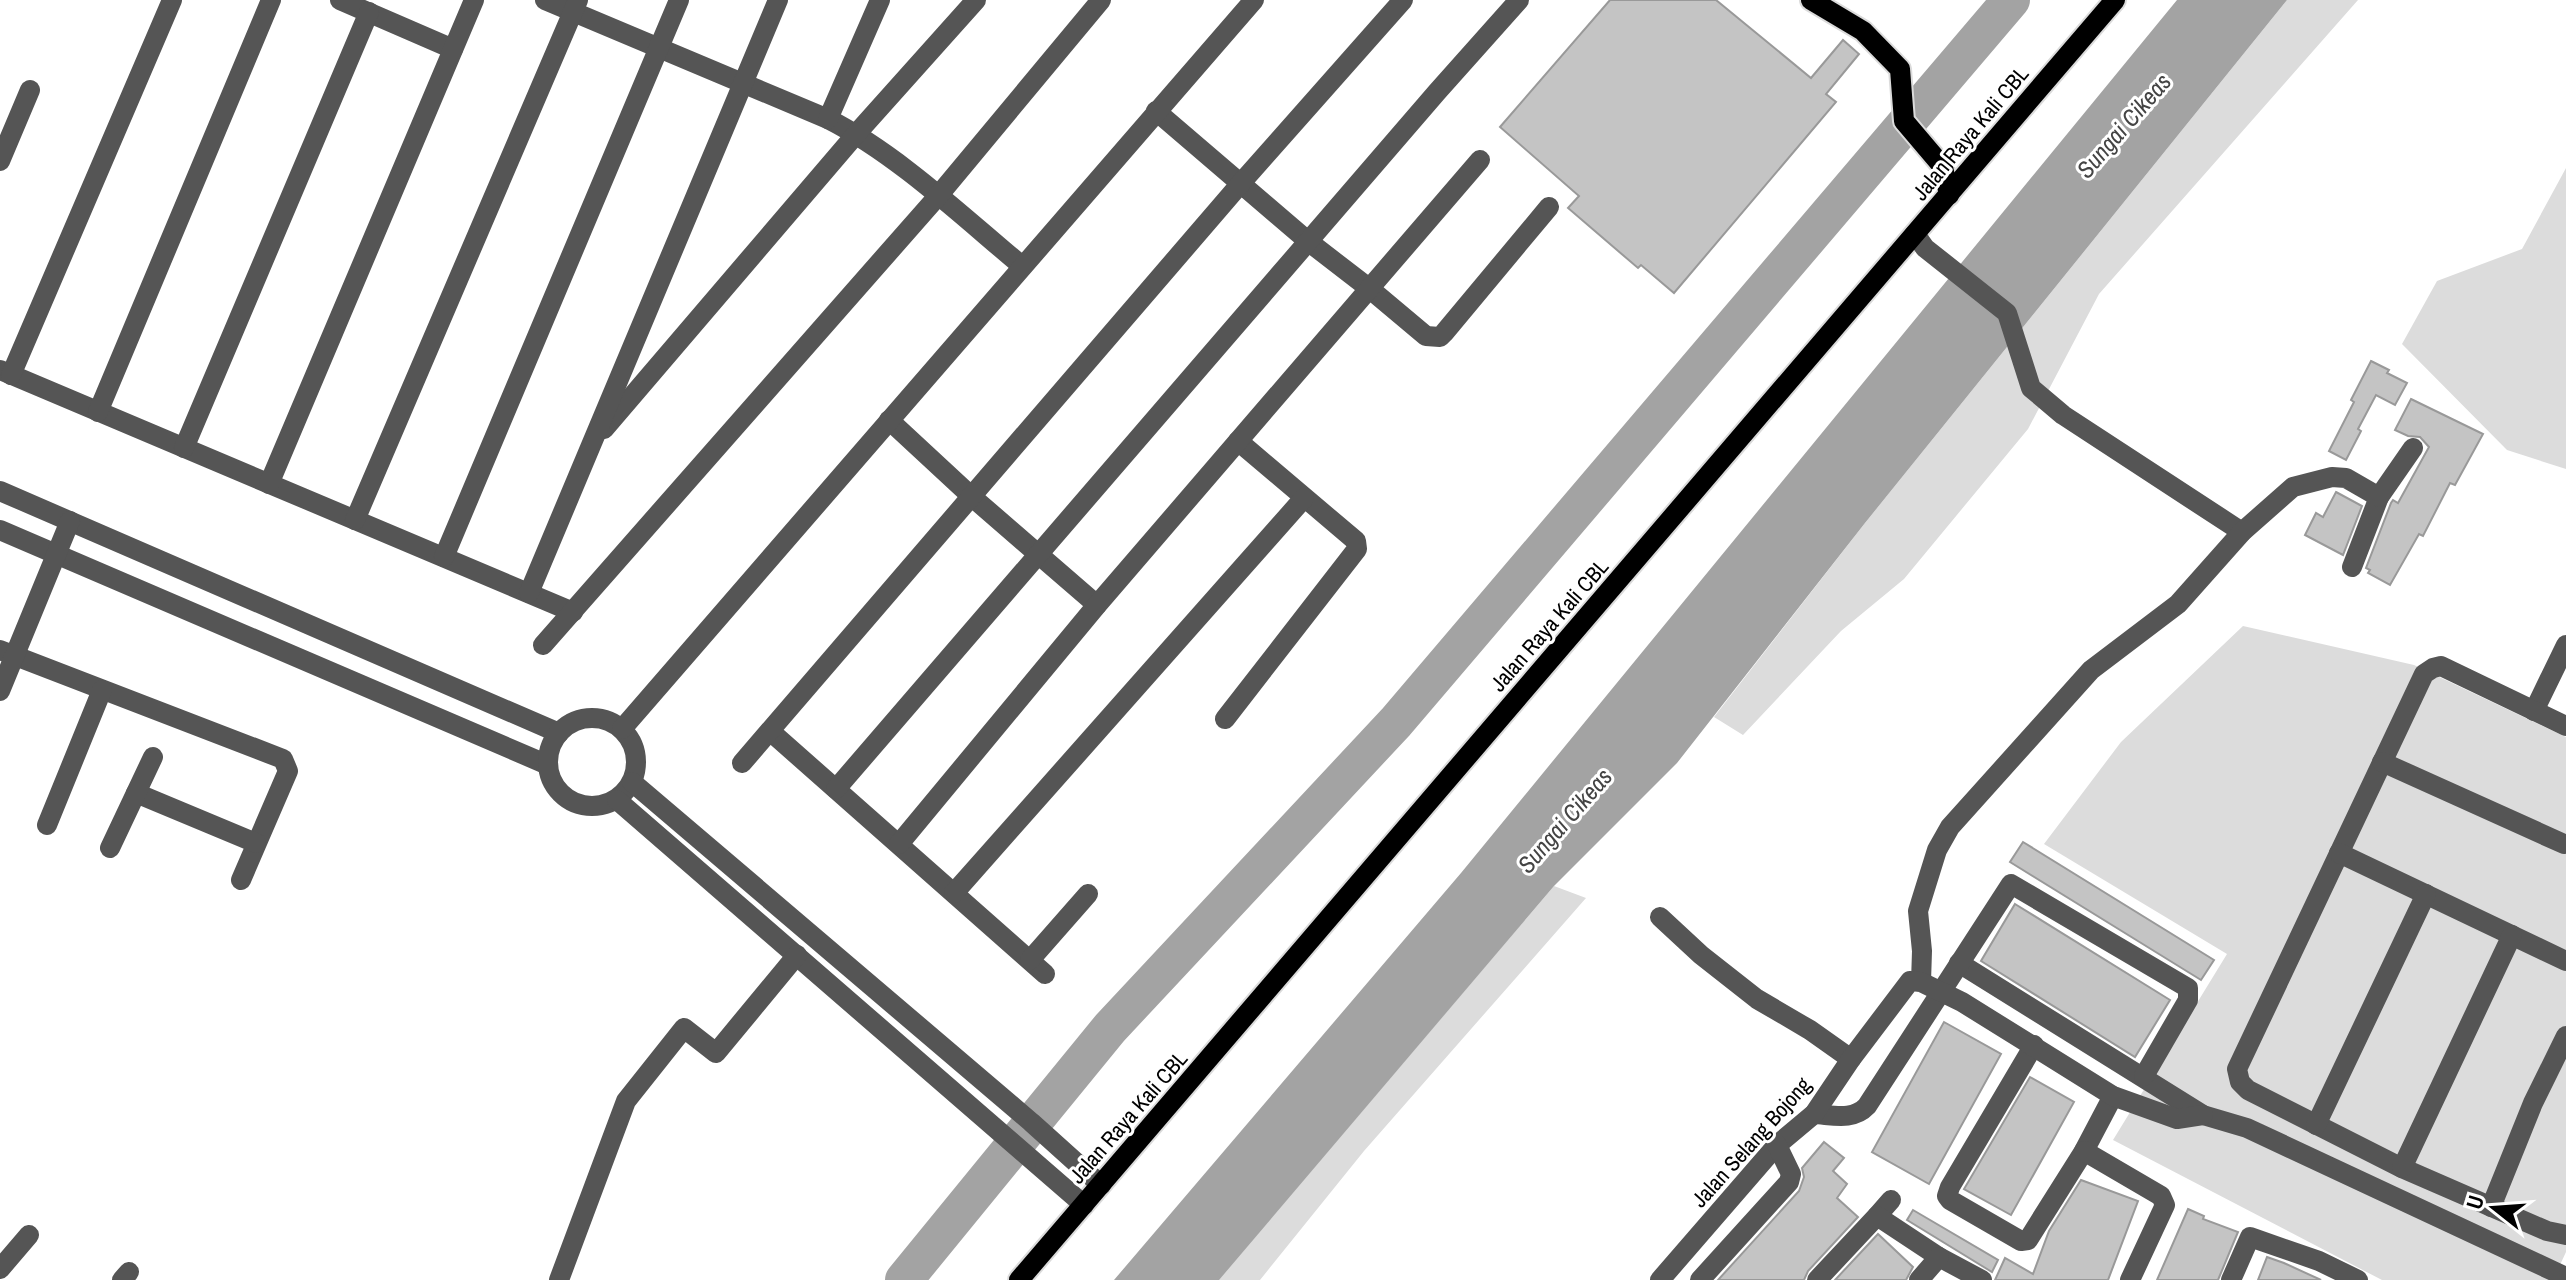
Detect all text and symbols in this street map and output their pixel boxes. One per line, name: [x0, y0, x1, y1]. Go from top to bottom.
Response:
street label: Jalan Raya Kali CBL: [1905, 60, 2035, 206]
water label: Sungai Cikeas: [2069, 66, 2178, 185]
street label: Jalan Raya Kali CBL: [1483, 552, 1615, 698]
water label: Sungai Cikeas: [1510, 761, 1619, 880]
street label: Jalan Raya Kali CBL: [1062, 1044, 1194, 1190]
street label: Jalan Selang Bojong: [1684, 1070, 1818, 1214]
north arrow: [2454, 1168, 2534, 1248]
text: U: [2459, 1192, 2491, 1213]

